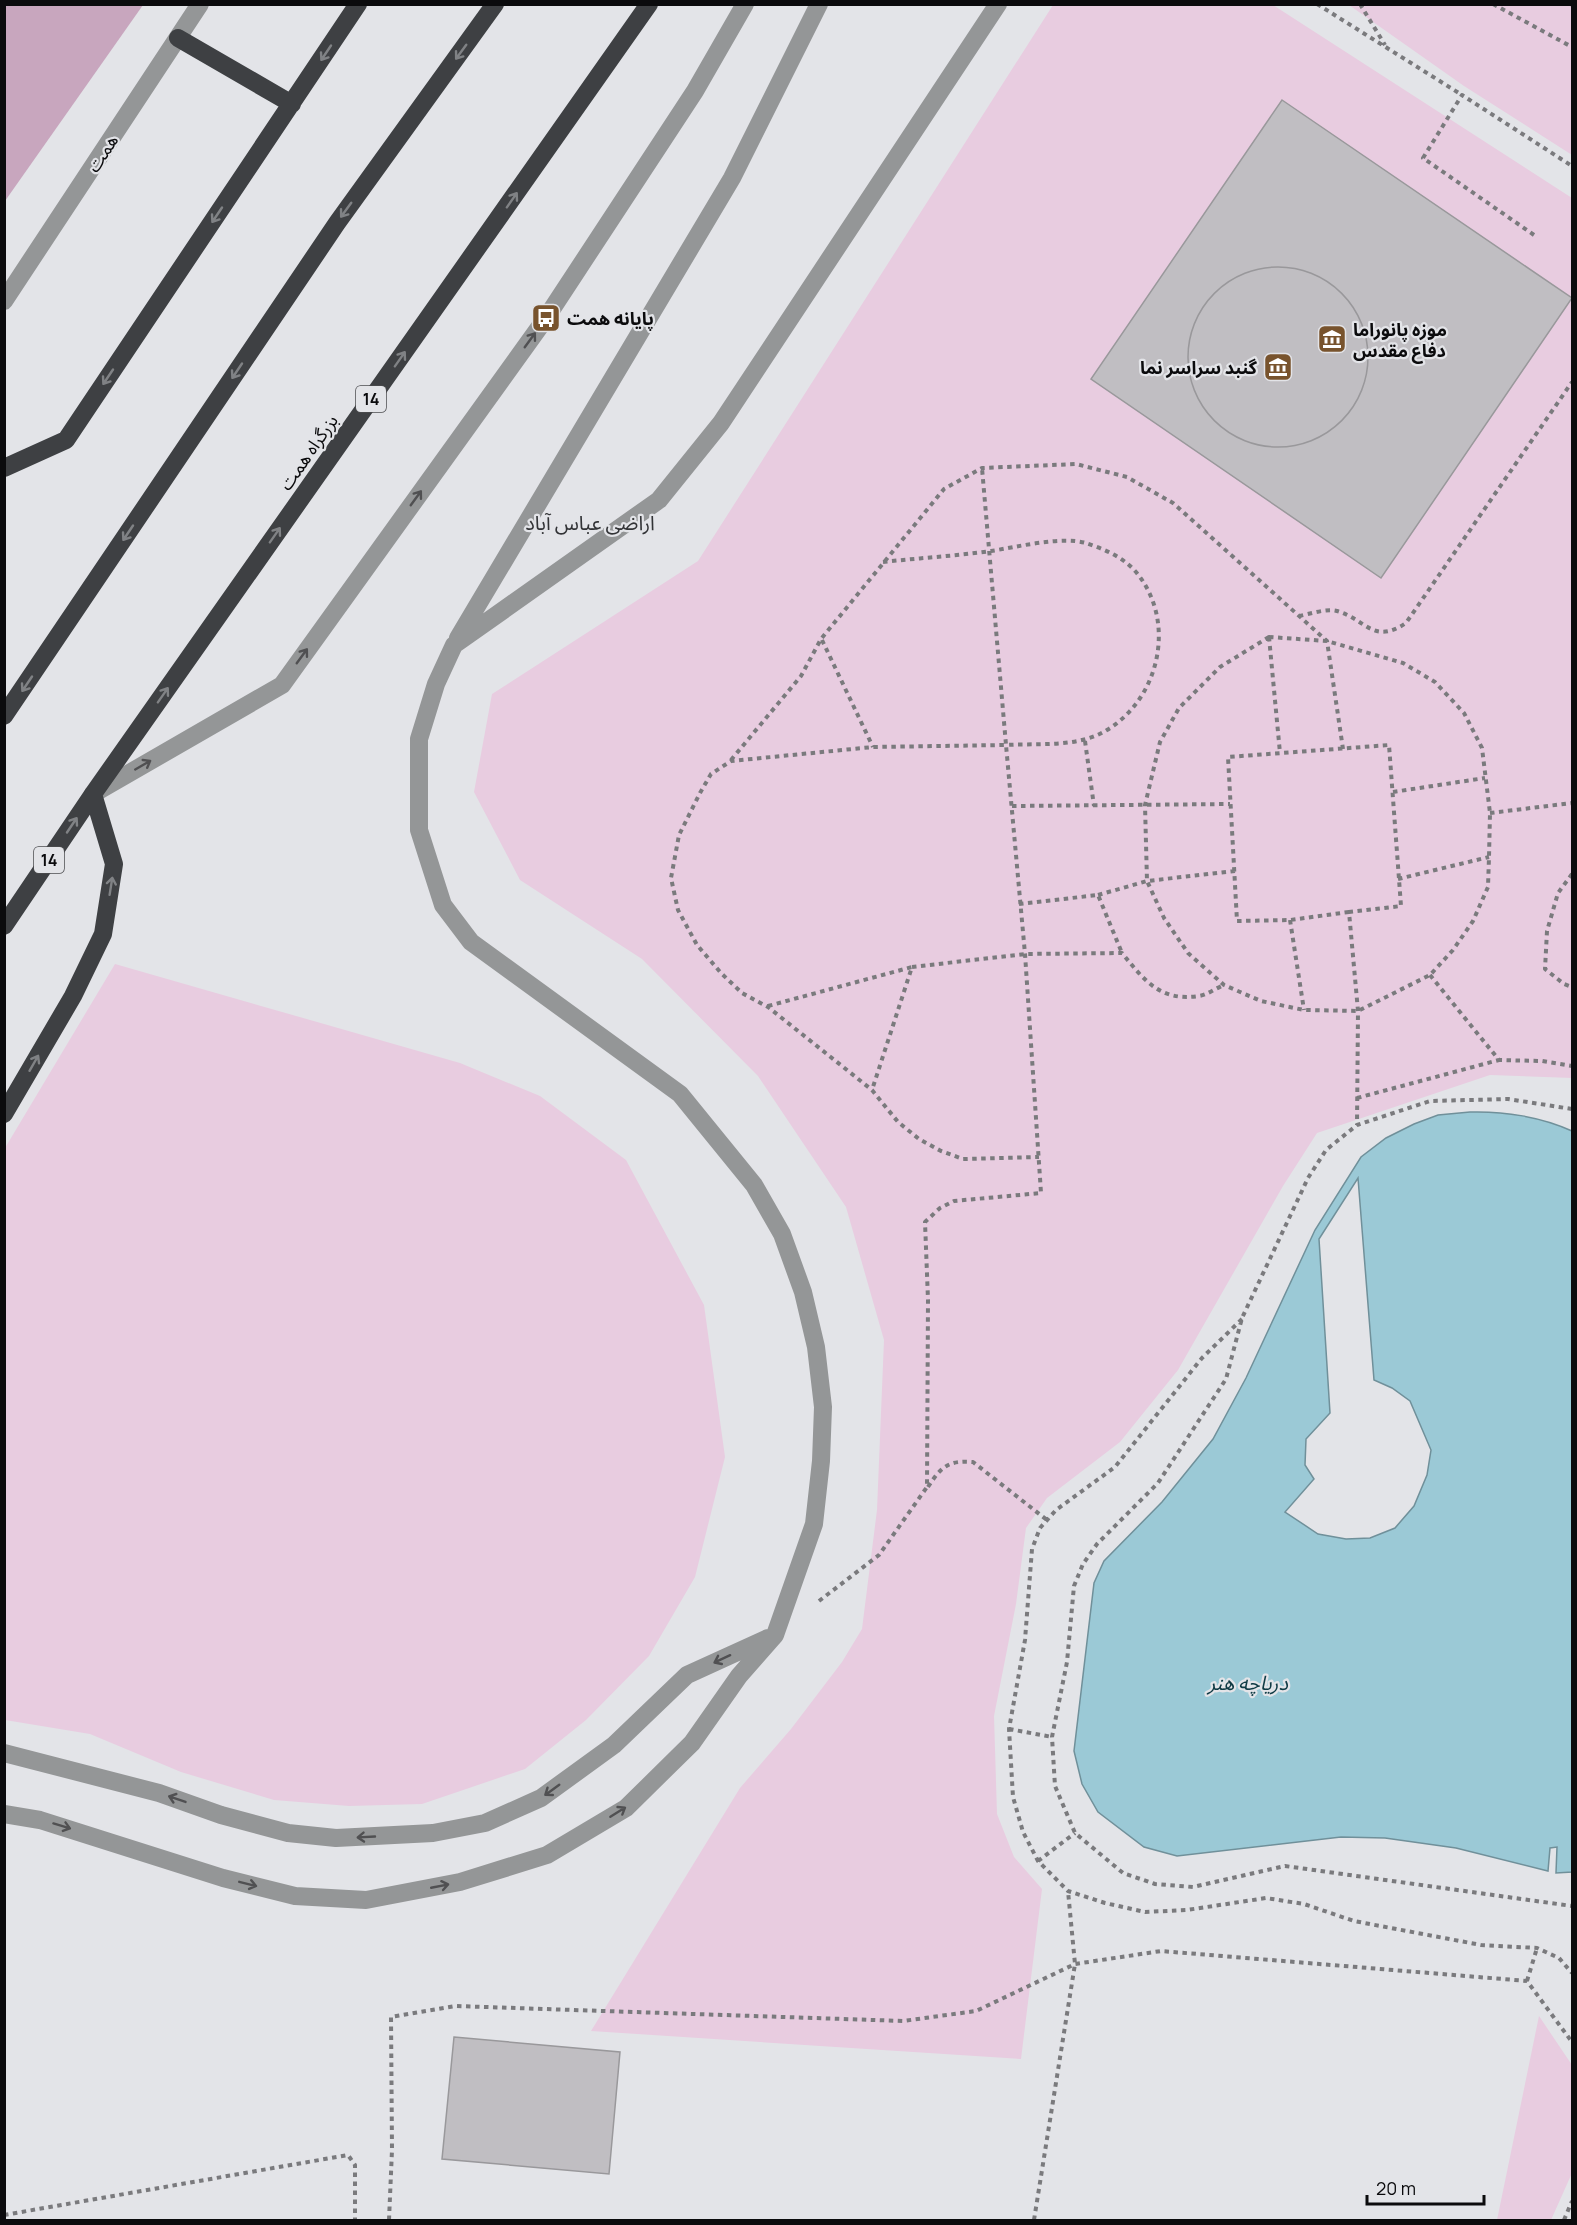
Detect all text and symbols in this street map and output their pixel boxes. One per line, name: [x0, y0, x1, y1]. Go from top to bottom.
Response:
one-way arrow: [454, 43, 467, 59]
one-way arrow: [320, 44, 332, 61]
street label: همت: [81, 130, 123, 176]
one-way arrow: [506, 192, 518, 208]
one-way arrow: [340, 201, 352, 217]
one-way arrow: [211, 206, 223, 223]
bus stop icon: پایانه همت: [530, 302, 562, 334]
place label: پایانه همت: [567, 306, 654, 331]
place label: موزه پانوراما دفاع مقدس: [1353, 317, 1447, 364]
museum icon: موزه پانوراما دفاع مقدس: [1316, 323, 1348, 355]
one-way arrow: [524, 332, 536, 348]
one-way arrow: [394, 351, 406, 367]
museum icon: گنبد سراسر نما: [1262, 351, 1294, 383]
place label: گنبد سراسر نما: [1140, 355, 1258, 379]
one-way arrow: [231, 362, 243, 379]
one-way arrow: [102, 368, 114, 385]
road number: 14: [356, 386, 386, 412]
street label: بزرگراه همت: [273, 409, 343, 495]
one-way arrow: [410, 490, 422, 506]
district label: اراضی عباس آباد: [525, 509, 655, 536]
one-way arrow: [122, 524, 134, 541]
one-way arrow: [269, 528, 281, 544]
one-way arrow: [296, 649, 308, 665]
one-way arrow: [20, 675, 33, 692]
one-way arrow: [157, 687, 169, 703]
one-way arrow: [135, 758, 152, 770]
one-way arrow: [66, 817, 78, 834]
road number: 14: [34, 847, 64, 873]
one-way arrow: [105, 877, 116, 896]
one-way arrow: [28, 1055, 40, 1072]
one-way arrow: [714, 1654, 732, 1665]
water label: دریاچه هنر: [1206, 1669, 1288, 1696]
one-way arrow: [545, 1784, 561, 1796]
one-way arrow: [168, 1793, 187, 1804]
one-way arrow: [610, 1806, 627, 1819]
one-way arrow: [52, 1821, 71, 1832]
one-way arrow: [357, 1831, 377, 1842]
one-way arrow: [238, 1878, 257, 1890]
one-way arrow: [430, 1880, 449, 1891]
scale bar: [1367, 2168, 1484, 2206]
text: 20 m: [1376, 2176, 1416, 2200]

